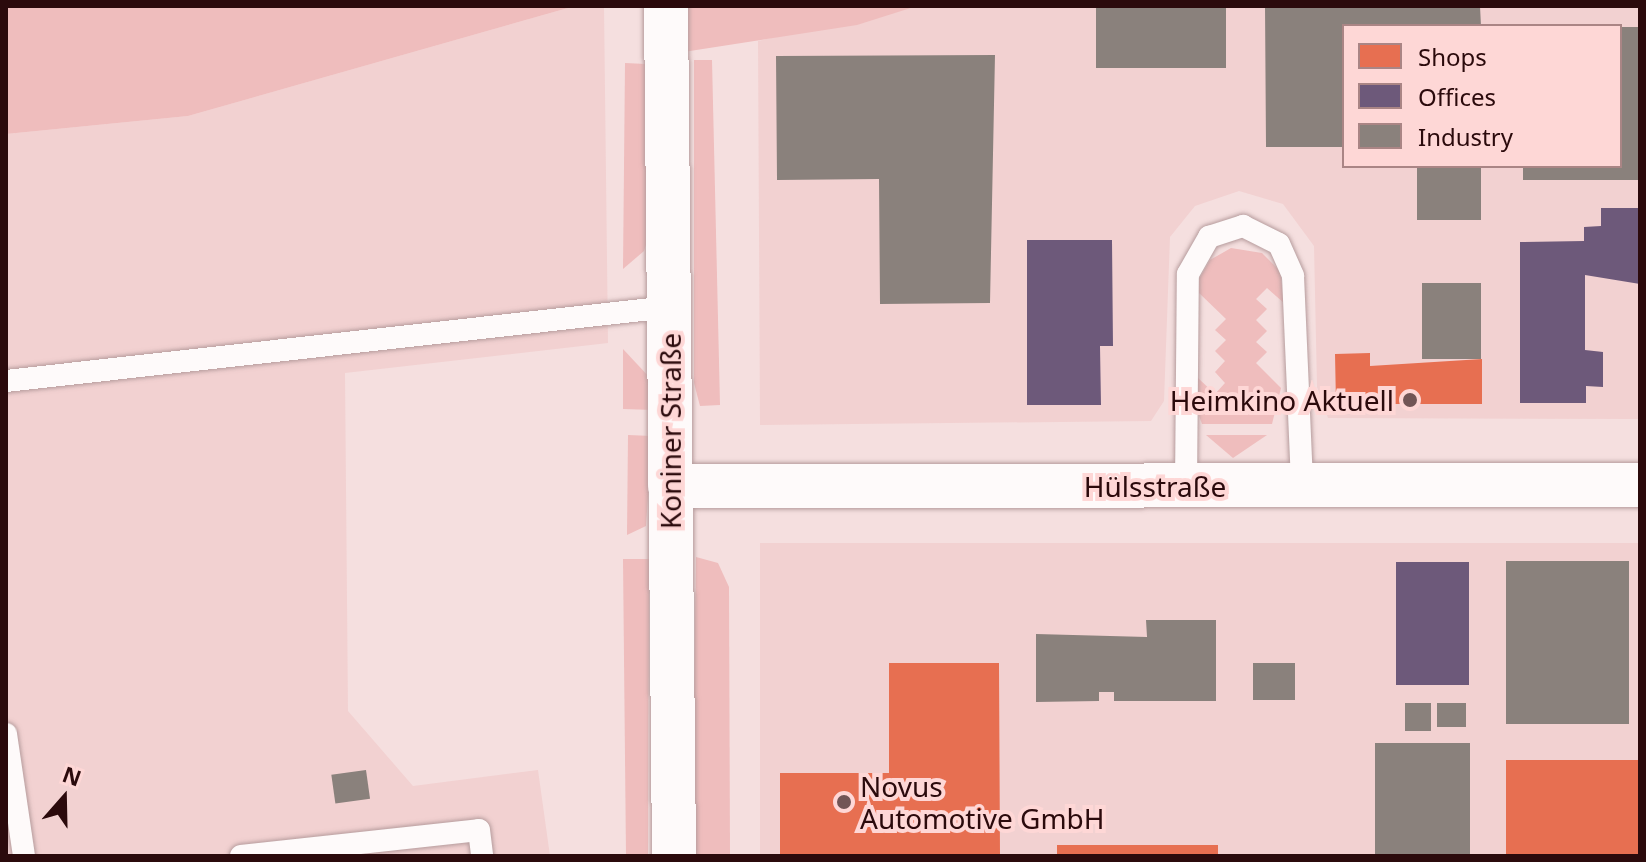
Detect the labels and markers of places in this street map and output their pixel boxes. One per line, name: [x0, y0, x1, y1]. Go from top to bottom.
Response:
place label: Heimkino Aktuell: [1170, 383, 1394, 417]
marker: Heimkino Aktuell: [1401, 391, 1419, 409]
place label: Novus Automotive GmbH: [860, 769, 1105, 835]
marker: Novus Automotive GmbH: [835, 793, 853, 811]

